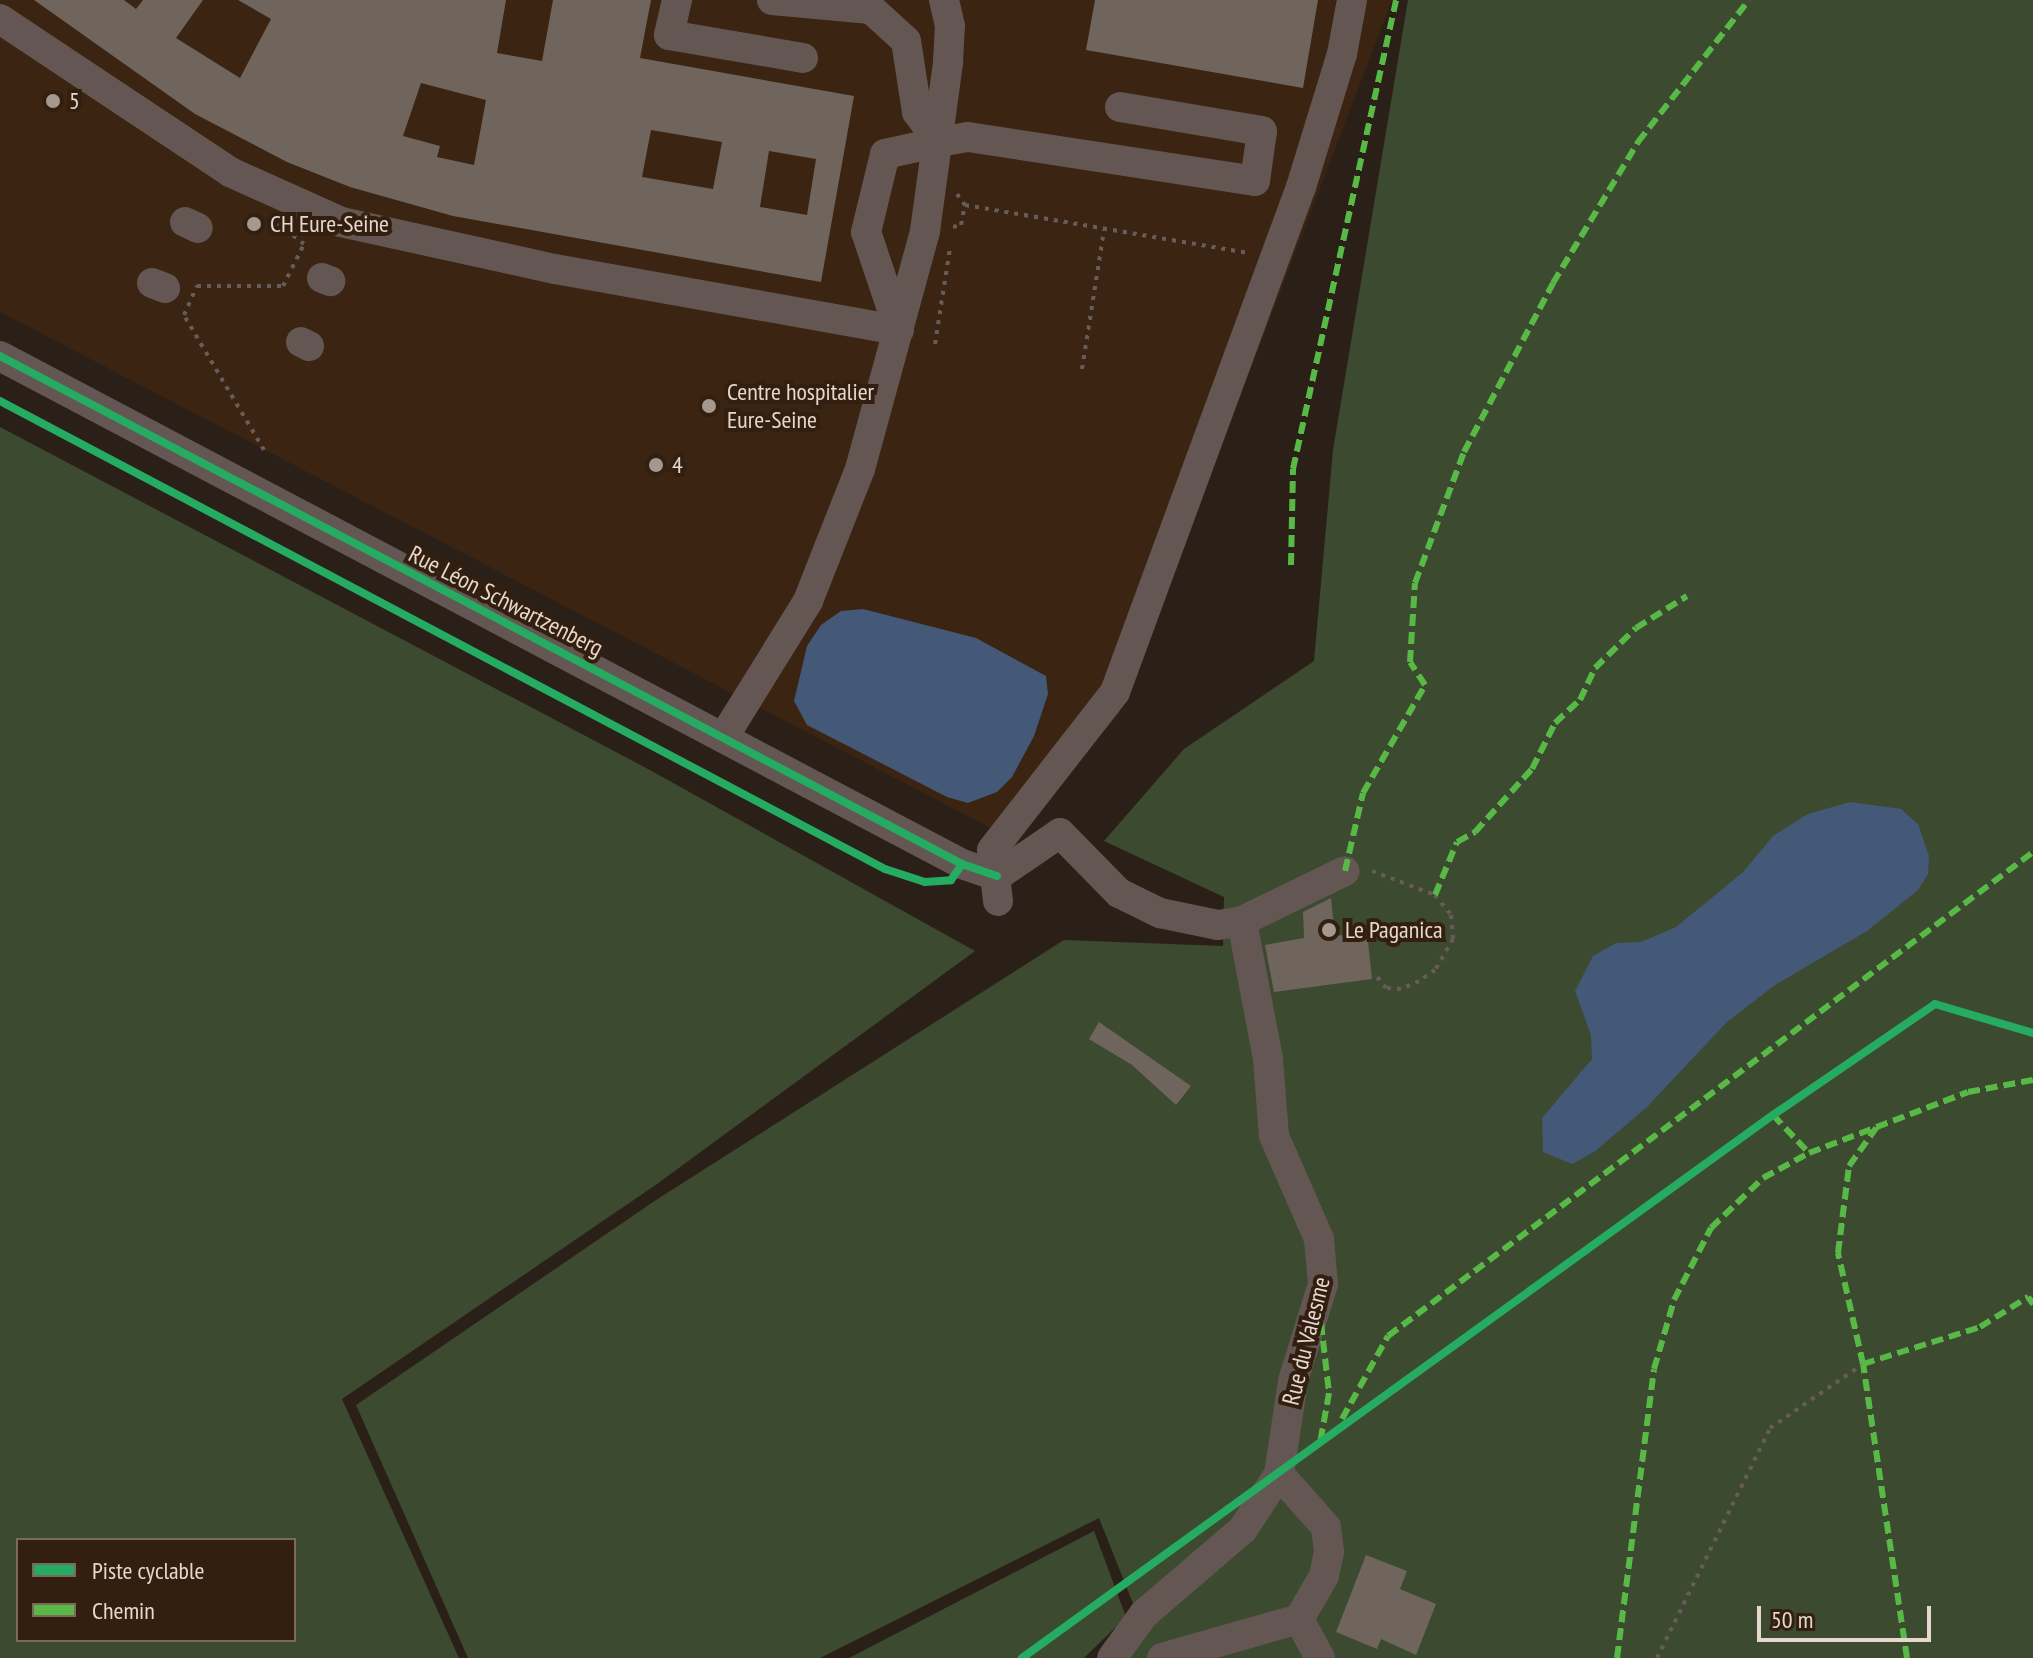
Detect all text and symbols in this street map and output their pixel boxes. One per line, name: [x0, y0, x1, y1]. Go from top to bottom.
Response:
place label: 5: [69, 87, 80, 115]
marker: 5: [44, 92, 62, 110]
place label: CH Eure-Seine: [270, 210, 389, 238]
marker: CH Eure-Seine: [245, 215, 263, 233]
place label: Centre hospitalier Eure-Seine: [727, 378, 874, 434]
marker: Centre hospitalier Eure-Seine: [698, 395, 720, 417]
place label: 4: [672, 451, 683, 479]
marker: 4: [647, 456, 665, 474]
street label: Rue Léon Schwartzenberg: [404, 539, 608, 663]
place label: Le Paganica: [1345, 916, 1443, 944]
marker: Le Paganica: [1320, 921, 1338, 939]
street label: Rue du Valesme: [1276, 1274, 1336, 1408]
legend: [16, 1538, 296, 1642]
text: Piste cyclable: [92, 1555, 205, 1586]
scale bar: [1761, 1590, 1935, 1640]
text: Chemin: [92, 1595, 155, 1626]
text: 50 m: [1771, 1604, 1813, 1635]

